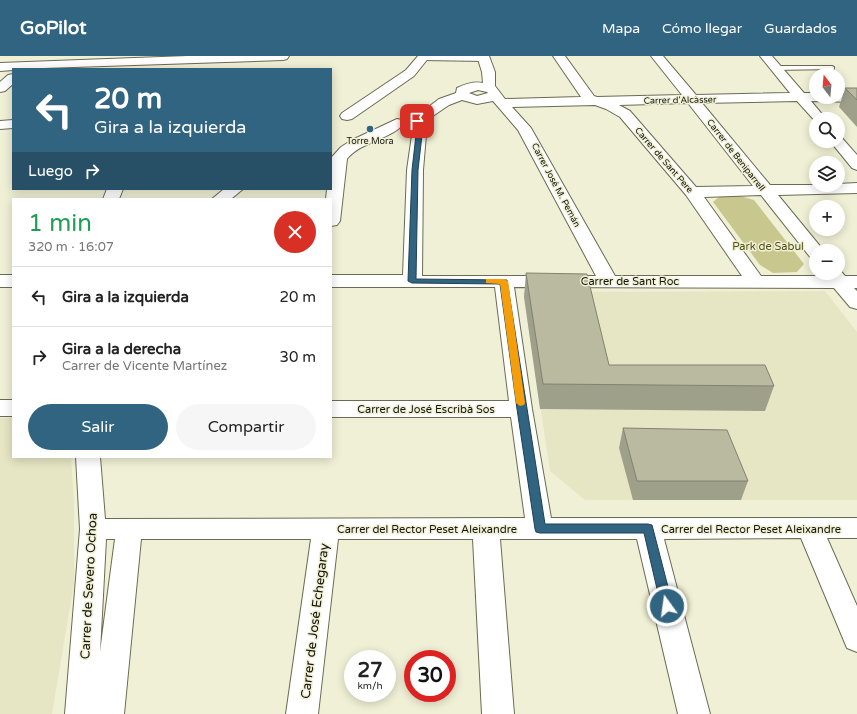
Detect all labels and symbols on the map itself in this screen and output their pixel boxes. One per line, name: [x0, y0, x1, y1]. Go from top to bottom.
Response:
north arrow: [809, 68, 845, 104]
street label: Carrer d'Alcàsser: [644, 94, 717, 107]
pin: [400, 104, 434, 138]
street label: Carrer de Beniparrell: [704, 117, 767, 193]
marker: Torre Mora: [365, 124, 375, 134]
street label: Carrer de Sant Pere: [632, 125, 695, 195]
place label: Torre Mora: [346, 136, 394, 147]
street label: Carrer José M. Pemán: [529, 141, 582, 229]
park label: Park de Sabul: [732, 240, 804, 253]
street label: Carrer de Sant Roc: [581, 275, 679, 288]
street label: Carrer de José Escribà Sos: [357, 403, 495, 416]
street label: Carrer de Severo Ochoa: [77, 512, 101, 660]
street label: Carrer del Rector Peset Aleixandre: [337, 523, 517, 536]
street label: Carrer del Rector Peset Aleixandre: [661, 523, 841, 536]
street label: Carrer de José Echegaray: [298, 542, 332, 700]
position arrow: [646, 585, 688, 627]
speed limit sign: 30: [404, 650, 456, 702]

